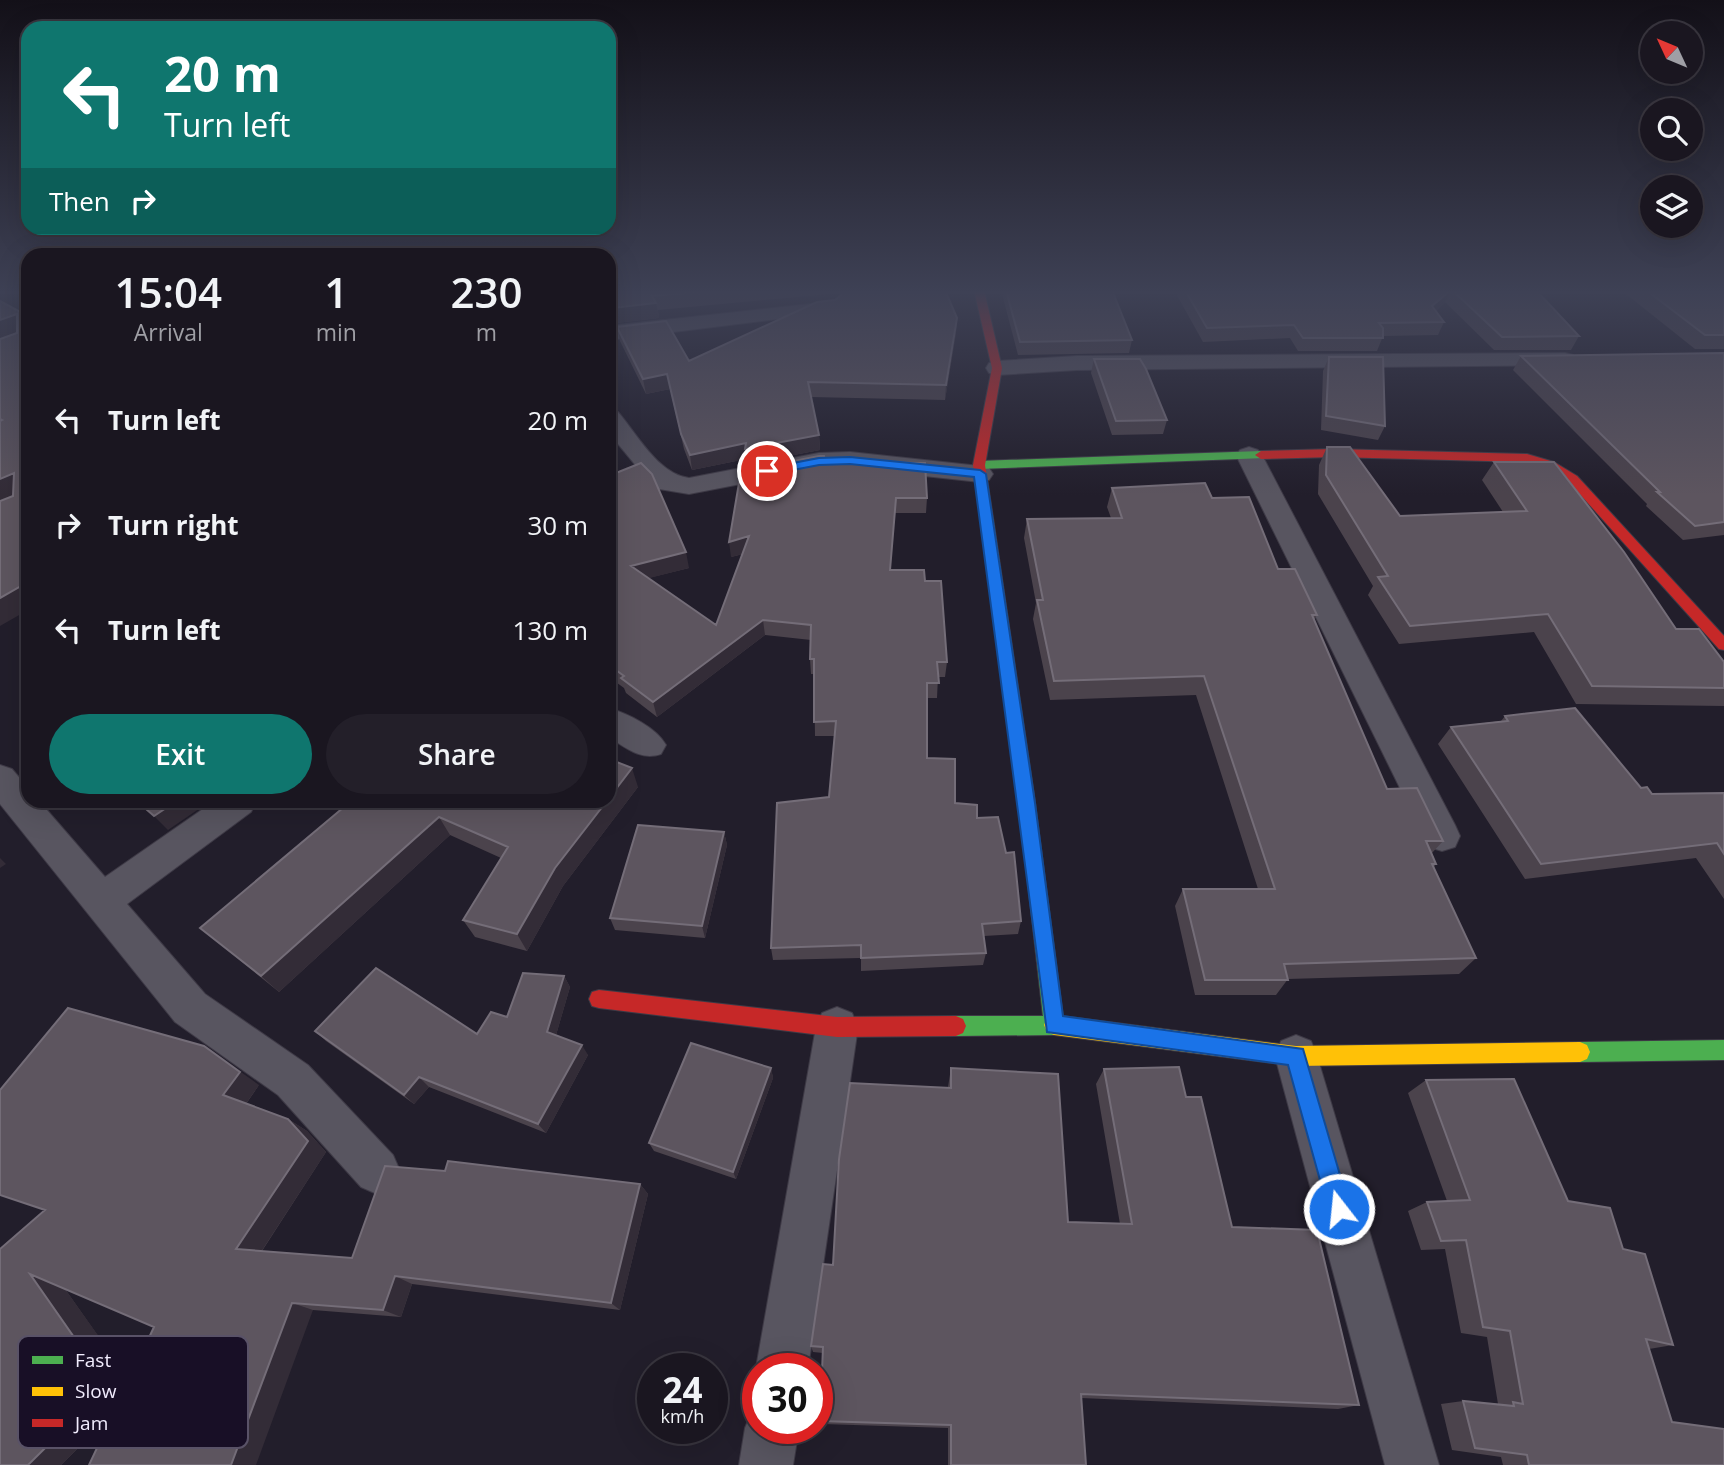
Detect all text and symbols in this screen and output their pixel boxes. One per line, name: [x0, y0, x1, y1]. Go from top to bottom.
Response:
north arrow: [1640, 21, 1703, 84]
map controls: [1640, 21, 1703, 238]
text: 20 m: [164, 40, 281, 106]
icon: left: [49, 49, 140, 140]
button: search: [1640, 98, 1703, 161]
text: Turn left: [164, 103, 290, 146]
button: layers: [1640, 175, 1703, 238]
icon: right: [124, 182, 162, 220]
text: Then: [49, 183, 110, 219]
text: 15:04: [115, 263, 222, 320]
text: 1: [324, 263, 348, 320]
text: 230: [450, 263, 522, 320]
text: Arrival: [134, 316, 203, 348]
text: min: [316, 316, 357, 348]
text: m: [476, 316, 497, 348]
icon: left: [49, 401, 87, 439]
text: Turn left: [108, 402, 220, 438]
text: 20 m: [527, 402, 588, 438]
pin: [737, 441, 797, 501]
icon: arrive: [748, 452, 786, 490]
icon: right: [49, 506, 87, 544]
text: Turn right: [108, 507, 239, 543]
text: 30 m: [527, 507, 588, 543]
icon: left: [49, 611, 87, 649]
text: Turn left: [108, 612, 220, 648]
text: 130 m: [513, 612, 588, 648]
button: Exit: [49, 714, 312, 794]
button: Share: [326, 714, 588, 794]
position arrow: [1302, 1172, 1376, 1246]
legend: [18, 1336, 248, 1448]
text: Fast: [75, 1347, 111, 1373]
speed limit sign: 30: [742, 1353, 833, 1444]
text: 24: [662, 1366, 703, 1413]
text: Slow: [75, 1378, 117, 1404]
text: km/h: [661, 1404, 704, 1428]
text: Jam: [73, 1410, 108, 1436]

